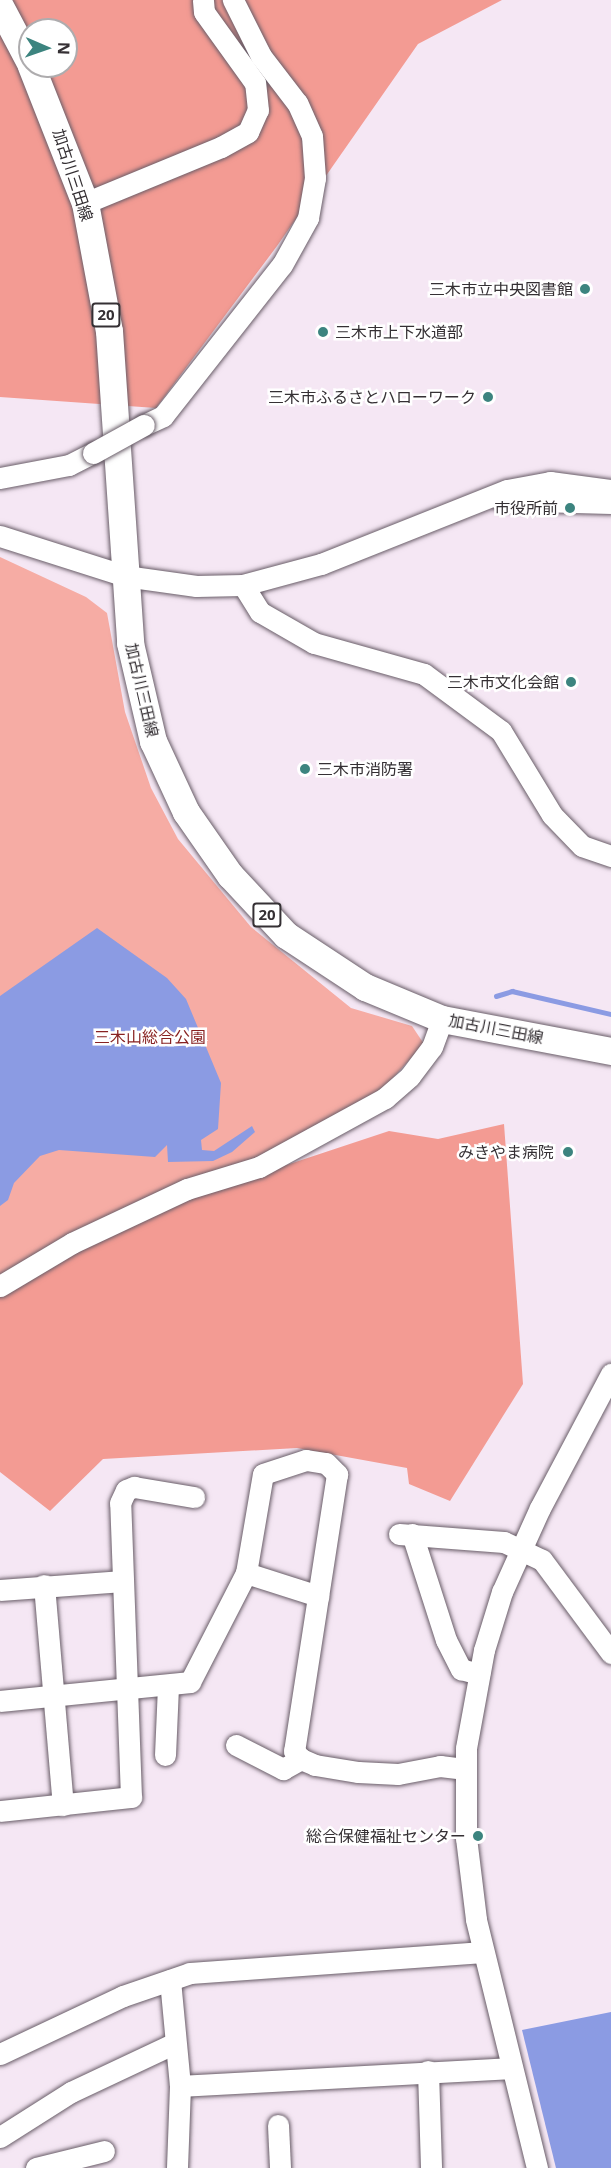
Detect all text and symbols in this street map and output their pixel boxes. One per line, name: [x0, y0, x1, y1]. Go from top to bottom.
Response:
north arrow: [18, 18, 78, 78]
text: N: [53, 42, 75, 55]
street label: 加古川三田線: [49, 126, 97, 224]
place label: 三木市立中央図書館: [429, 279, 573, 299]
marker: 三木市立中央図書館: [578, 282, 592, 296]
road number: 20: [91, 303, 121, 327]
place label: 三木市上下水道部: [335, 322, 463, 342]
marker: 三木市上下水道部: [316, 325, 330, 339]
place label: 三木市ふるさとハローワーク: [268, 387, 476, 407]
marker: 三木市ふるさとハローワーク: [481, 390, 495, 404]
place label: 市役所前: [494, 498, 558, 518]
marker: 市役所前: [563, 501, 577, 515]
street label: 加古川三田線: [122, 641, 162, 739]
place label: 三木市文化会館: [447, 672, 559, 692]
marker: 三木市文化会館: [564, 675, 578, 689]
place label: 三木市消防署: [317, 759, 413, 779]
marker: 三木市消防署: [298, 762, 312, 776]
road number: 20: [252, 903, 282, 927]
street label: 加古川三田線: [447, 1010, 545, 1048]
park label: 三木山総合公園: [94, 1027, 206, 1047]
place label: みきやま病院: [458, 1142, 554, 1162]
marker: みきやま病院: [559, 1143, 577, 1161]
place label: 総合保健福祉センター: [306, 1826, 466, 1846]
marker: 総合保健福祉センター: [471, 1829, 485, 1843]

